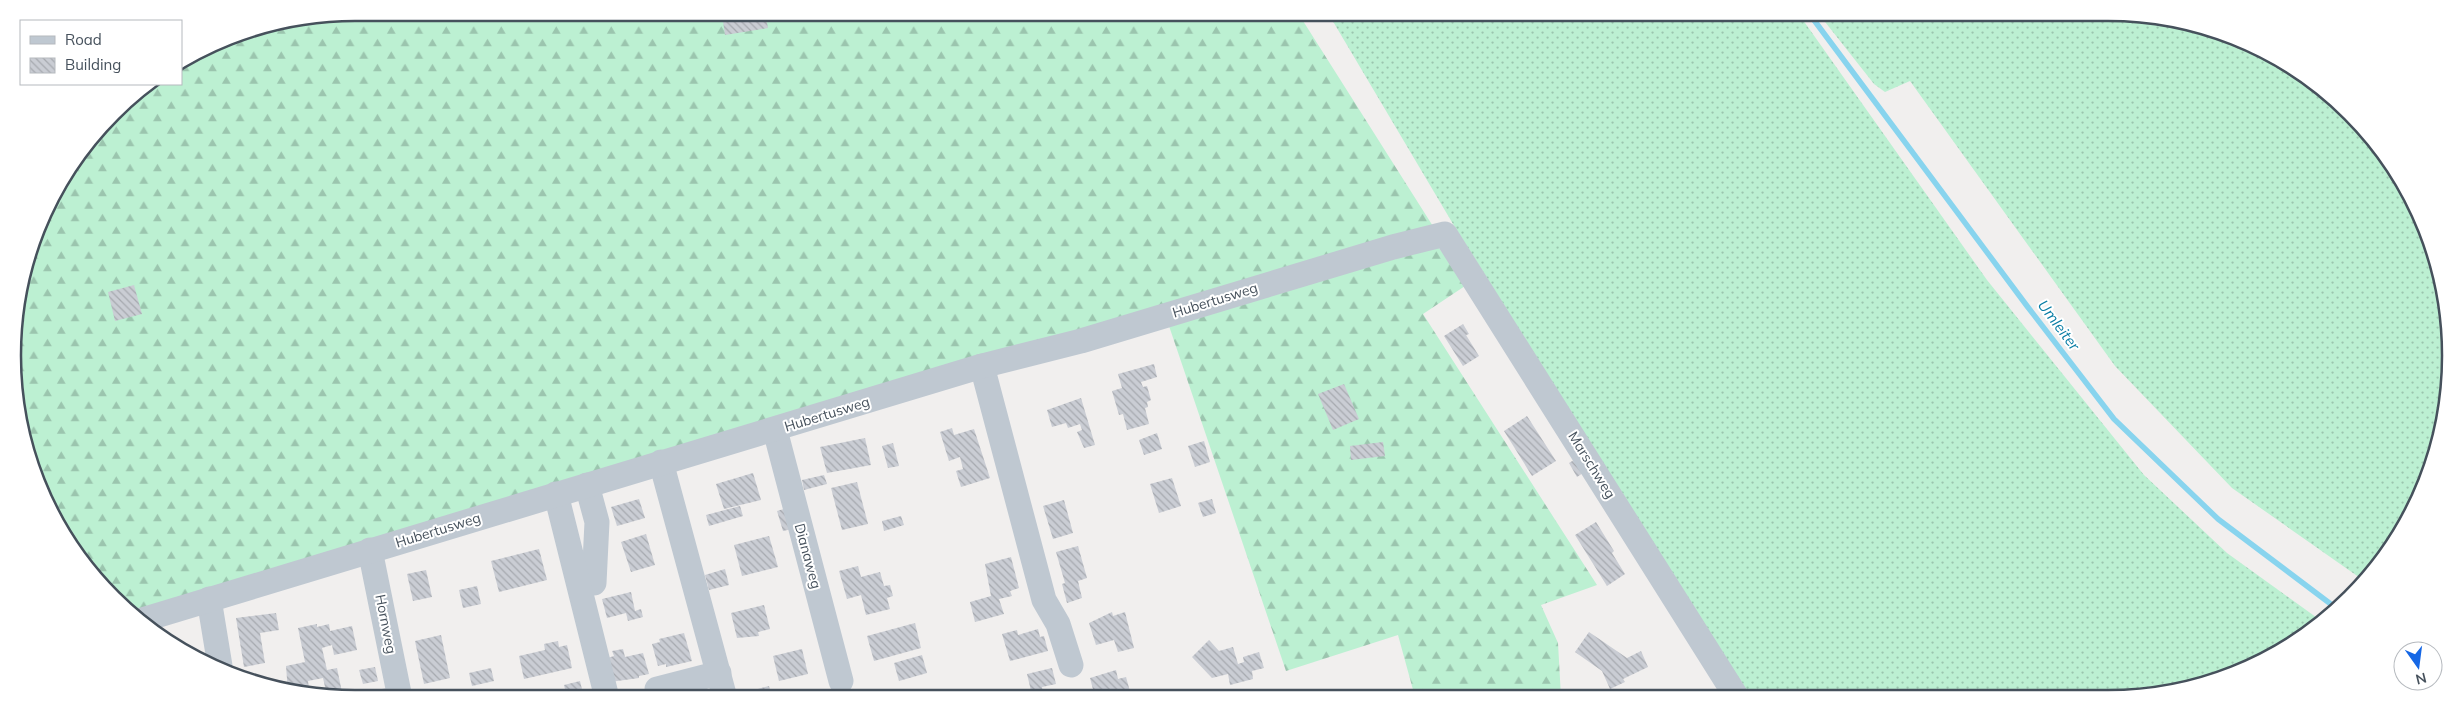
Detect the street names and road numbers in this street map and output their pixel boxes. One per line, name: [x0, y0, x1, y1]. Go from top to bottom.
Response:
street label: Hubertusweg: [1170, 279, 1260, 321]
street label: Hubertusweg: [782, 393, 872, 435]
street label: Marschweg: [1564, 428, 1620, 502]
street label: Hubertusweg: [393, 509, 483, 551]
street label: Dianaweg: [791, 521, 825, 591]
street label: Hornweg: [371, 593, 401, 655]

